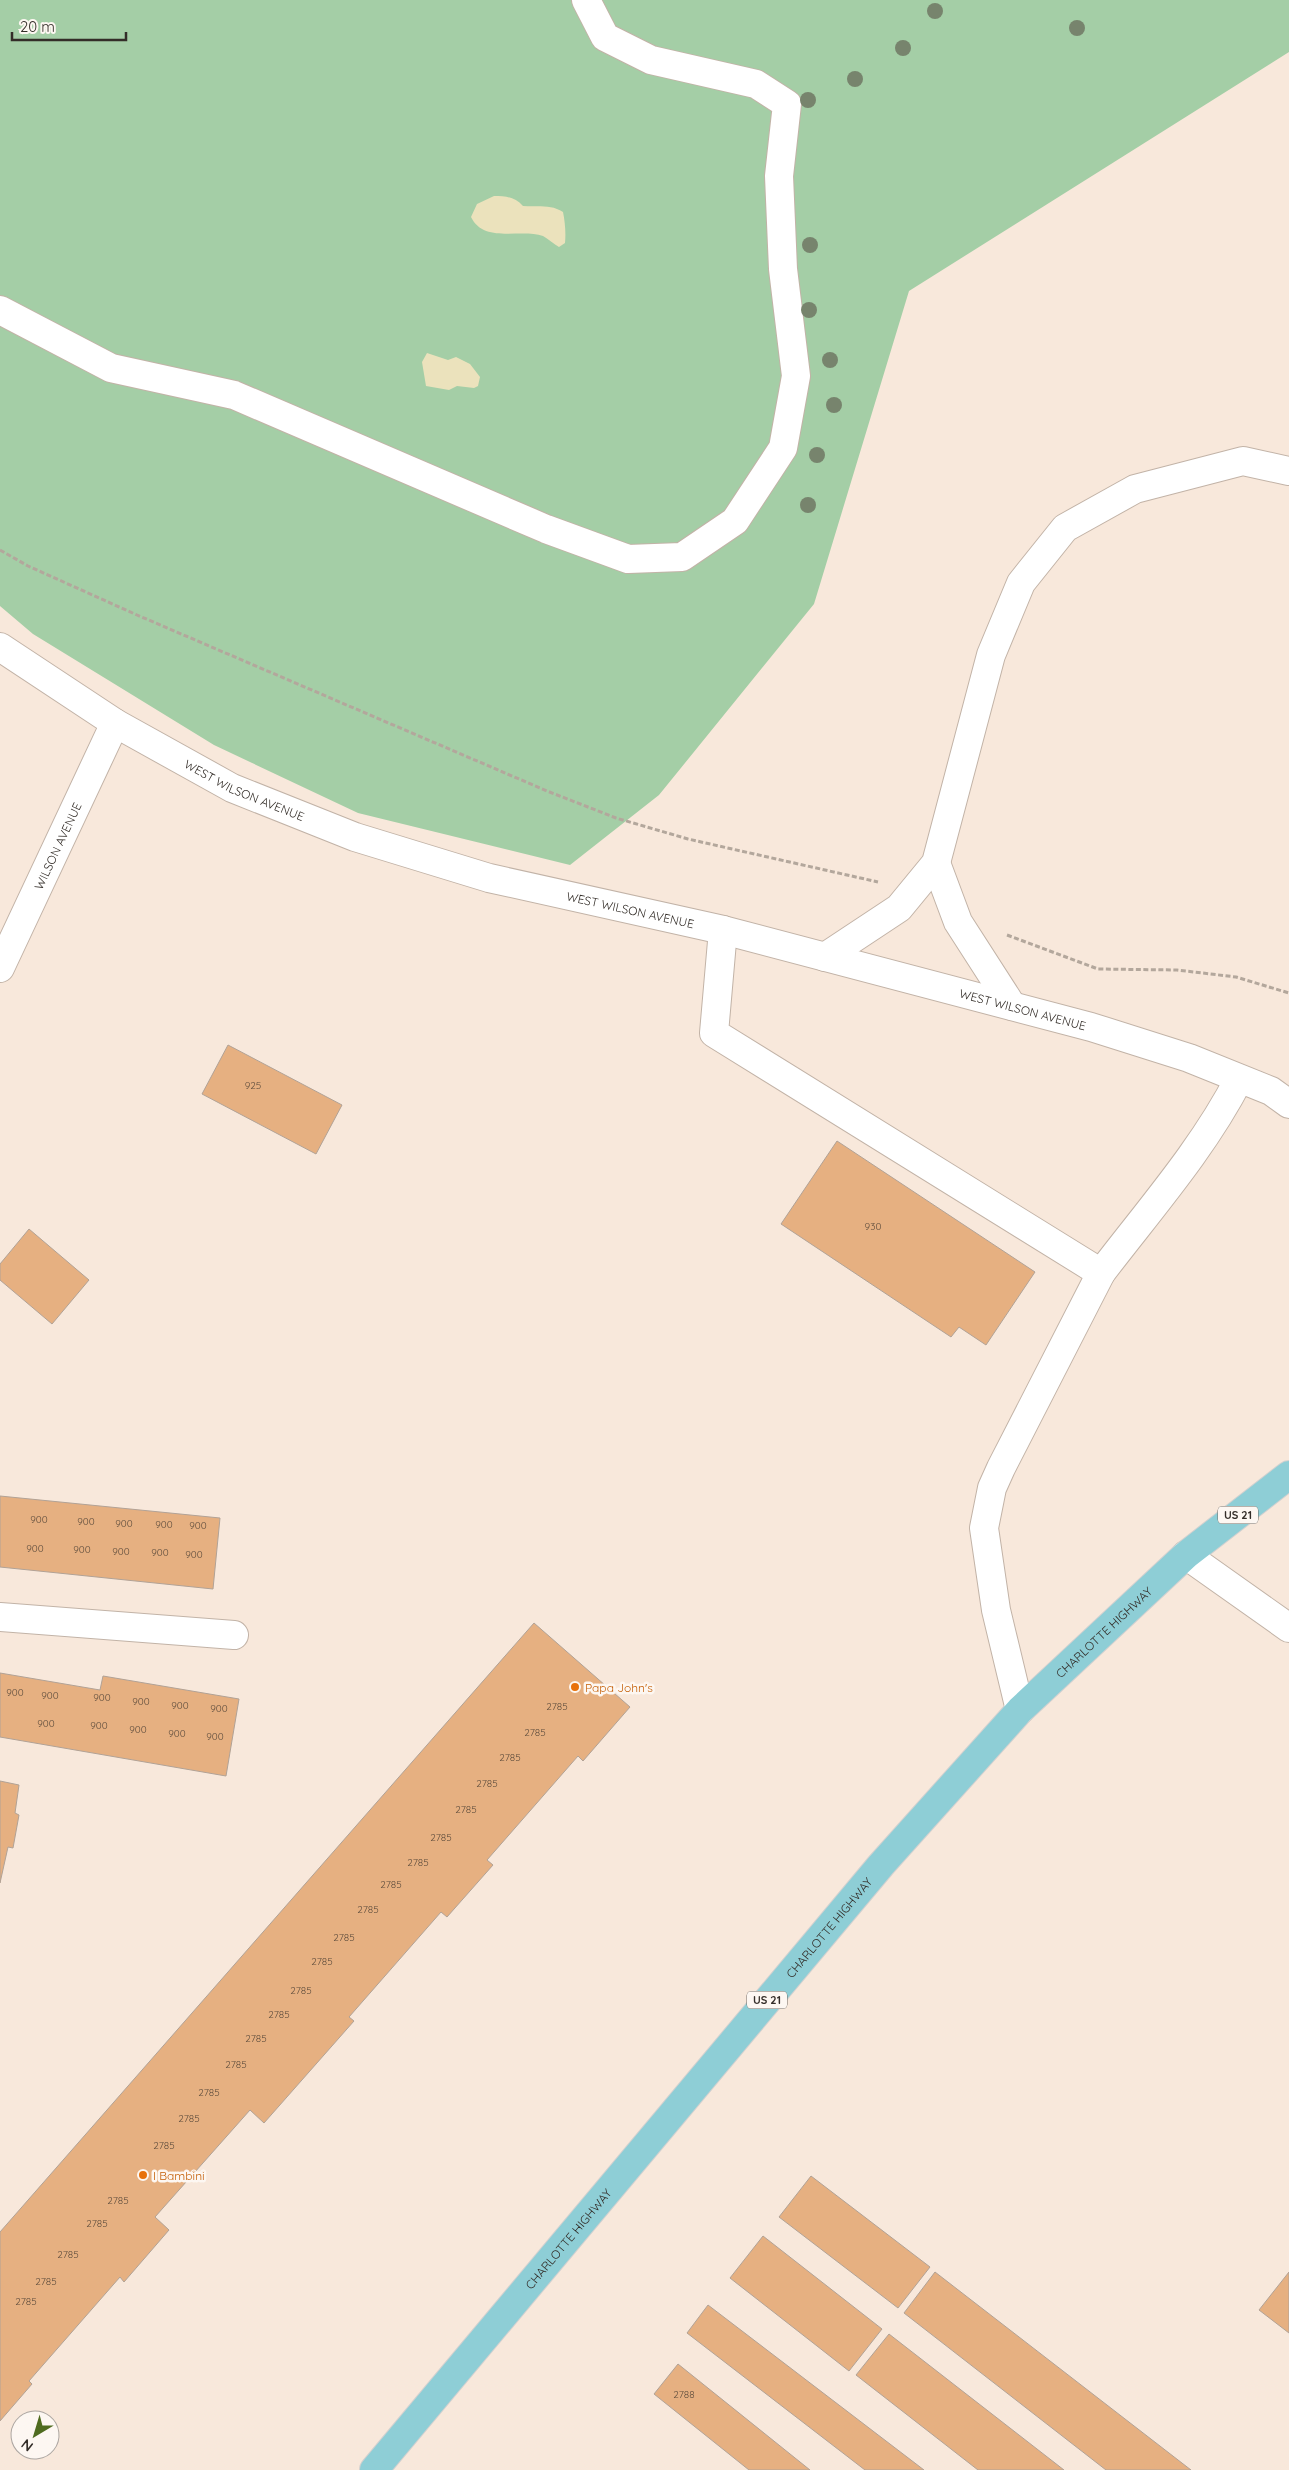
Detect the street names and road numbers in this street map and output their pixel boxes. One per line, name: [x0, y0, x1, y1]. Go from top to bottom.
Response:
street label: WEST WILSON AVENUE: [182, 756, 307, 824]
street label: WILSON AVENUE: [30, 800, 84, 892]
street label: WEST WILSON AVENUE: [565, 888, 696, 931]
street label: WEST WILSON AVENUE: [958, 985, 1088, 1033]
road number: US 21: [1218, 1506, 1258, 1524]
street label: CHARLOTTE HIGHWAY: [1052, 1583, 1155, 1681]
street label: CHARLOTTE HIGHWAY: [782, 1874, 875, 1981]
road number: US 21: [747, 1992, 787, 2008]
street label: CHARLOTTE HIGHWAY: [522, 2185, 615, 2292]

